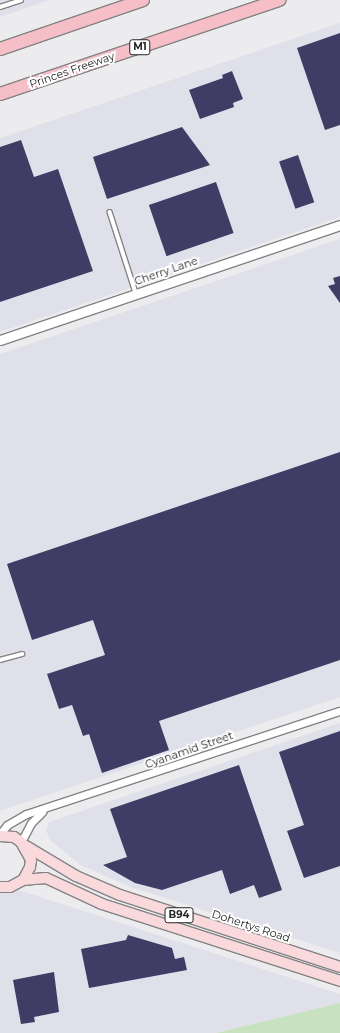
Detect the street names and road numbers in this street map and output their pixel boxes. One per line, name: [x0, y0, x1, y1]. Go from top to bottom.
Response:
road number: M1: [129, 39, 151, 55]
street label: Princes Freeway: [28, 49, 116, 91]
street label: Cherry Lane: [132, 254, 200, 288]
street label: Cyanamid Street: [143, 729, 235, 771]
road number: B94: [164, 907, 194, 923]
street label: Dohertys Road: [210, 907, 292, 945]

